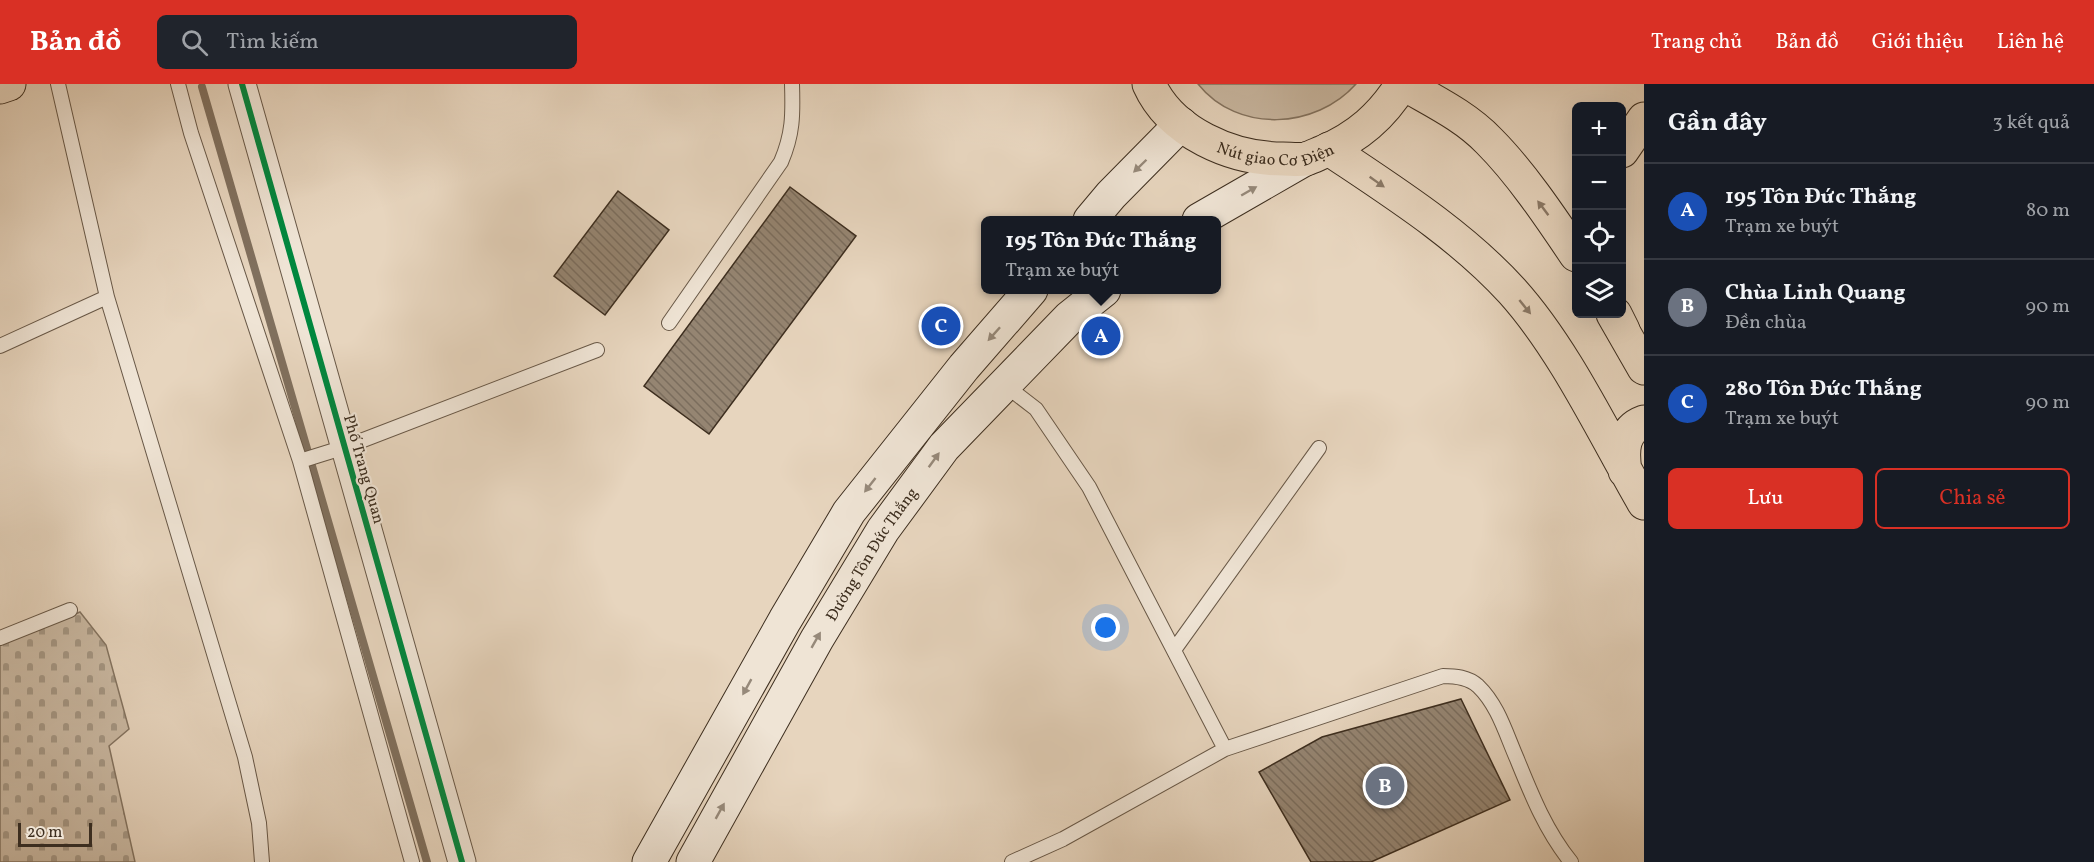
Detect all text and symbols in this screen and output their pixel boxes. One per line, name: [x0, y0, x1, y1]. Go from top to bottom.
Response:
search box: [157, 15, 577, 69]
text: Bản đồ: [30, 23, 121, 62]
icon: search: [178, 26, 211, 59]
text: Tìm kiếm: [226, 27, 319, 58]
text: Trang chủ: [1651, 28, 1742, 57]
text: Bản đồ: [1775, 28, 1839, 57]
text: Giới thiệu: [1872, 28, 1964, 57]
text: Liên hệ: [1997, 28, 2064, 57]
map controls: [1572, 102, 1626, 318]
button: +: [1572, 102, 1626, 156]
text: Gần đây: [1668, 105, 1767, 141]
text: 3 kết quả: [1992, 109, 2070, 137]
street label: Nút giao Cơ Điện: [1213, 137, 1338, 173]
button: −: [1572, 156, 1626, 210]
one-way arrow: [1134, 158, 1148, 172]
one-way arrow: [1368, 176, 1384, 188]
text: 195 Tôn Đức Thắng: [1725, 182, 1916, 213]
one-way arrow: [1241, 186, 1258, 196]
text: A: [1680, 197, 1695, 225]
text: 80 m: [2026, 197, 2070, 225]
one-way arrow: [1537, 200, 1549, 215]
button: locate: [1572, 210, 1626, 264]
text: Trạm xe buýt: [1725, 213, 1839, 241]
popup: [981, 216, 1221, 294]
text: 195 Tôn Đức Thắng: [1005, 226, 1197, 257]
text: Trạm xe buýt: [1005, 257, 1119, 285]
button: layers: [1572, 264, 1626, 318]
text: Chùa Linh Quang: [1725, 278, 1906, 309]
text: B: [1681, 293, 1694, 321]
text: 90 m: [2026, 293, 2070, 321]
one-way arrow: [1518, 300, 1531, 315]
pin: C: [922, 304, 960, 348]
text: Đền chùa: [1725, 309, 1807, 337]
pin: A: [1082, 314, 1120, 358]
one-way arrow: [987, 327, 1001, 342]
text: 280 Tôn Đức Thắng: [1725, 374, 1922, 405]
text: C: [1681, 389, 1694, 417]
text: 90 m: [2026, 389, 2070, 417]
text: Trạm xe buýt: [1725, 405, 1839, 433]
street label: Phố Trang Quan: [337, 412, 389, 527]
one-way arrow: [928, 452, 940, 468]
button: Lưu: [1668, 468, 1863, 529]
button: Chia sẻ: [1875, 468, 2070, 529]
one-way arrow: [865, 478, 877, 493]
street label: Đường Tôn Đức Thắng: [821, 484, 924, 626]
your location: [1091, 613, 1120, 642]
one-way arrow: [811, 632, 821, 649]
one-way arrow: [742, 679, 752, 696]
pin: B: [1366, 764, 1404, 808]
one-way arrow: [715, 802, 725, 819]
scale bar: [18, 820, 92, 848]
text: 20 m: [27, 822, 62, 844]

